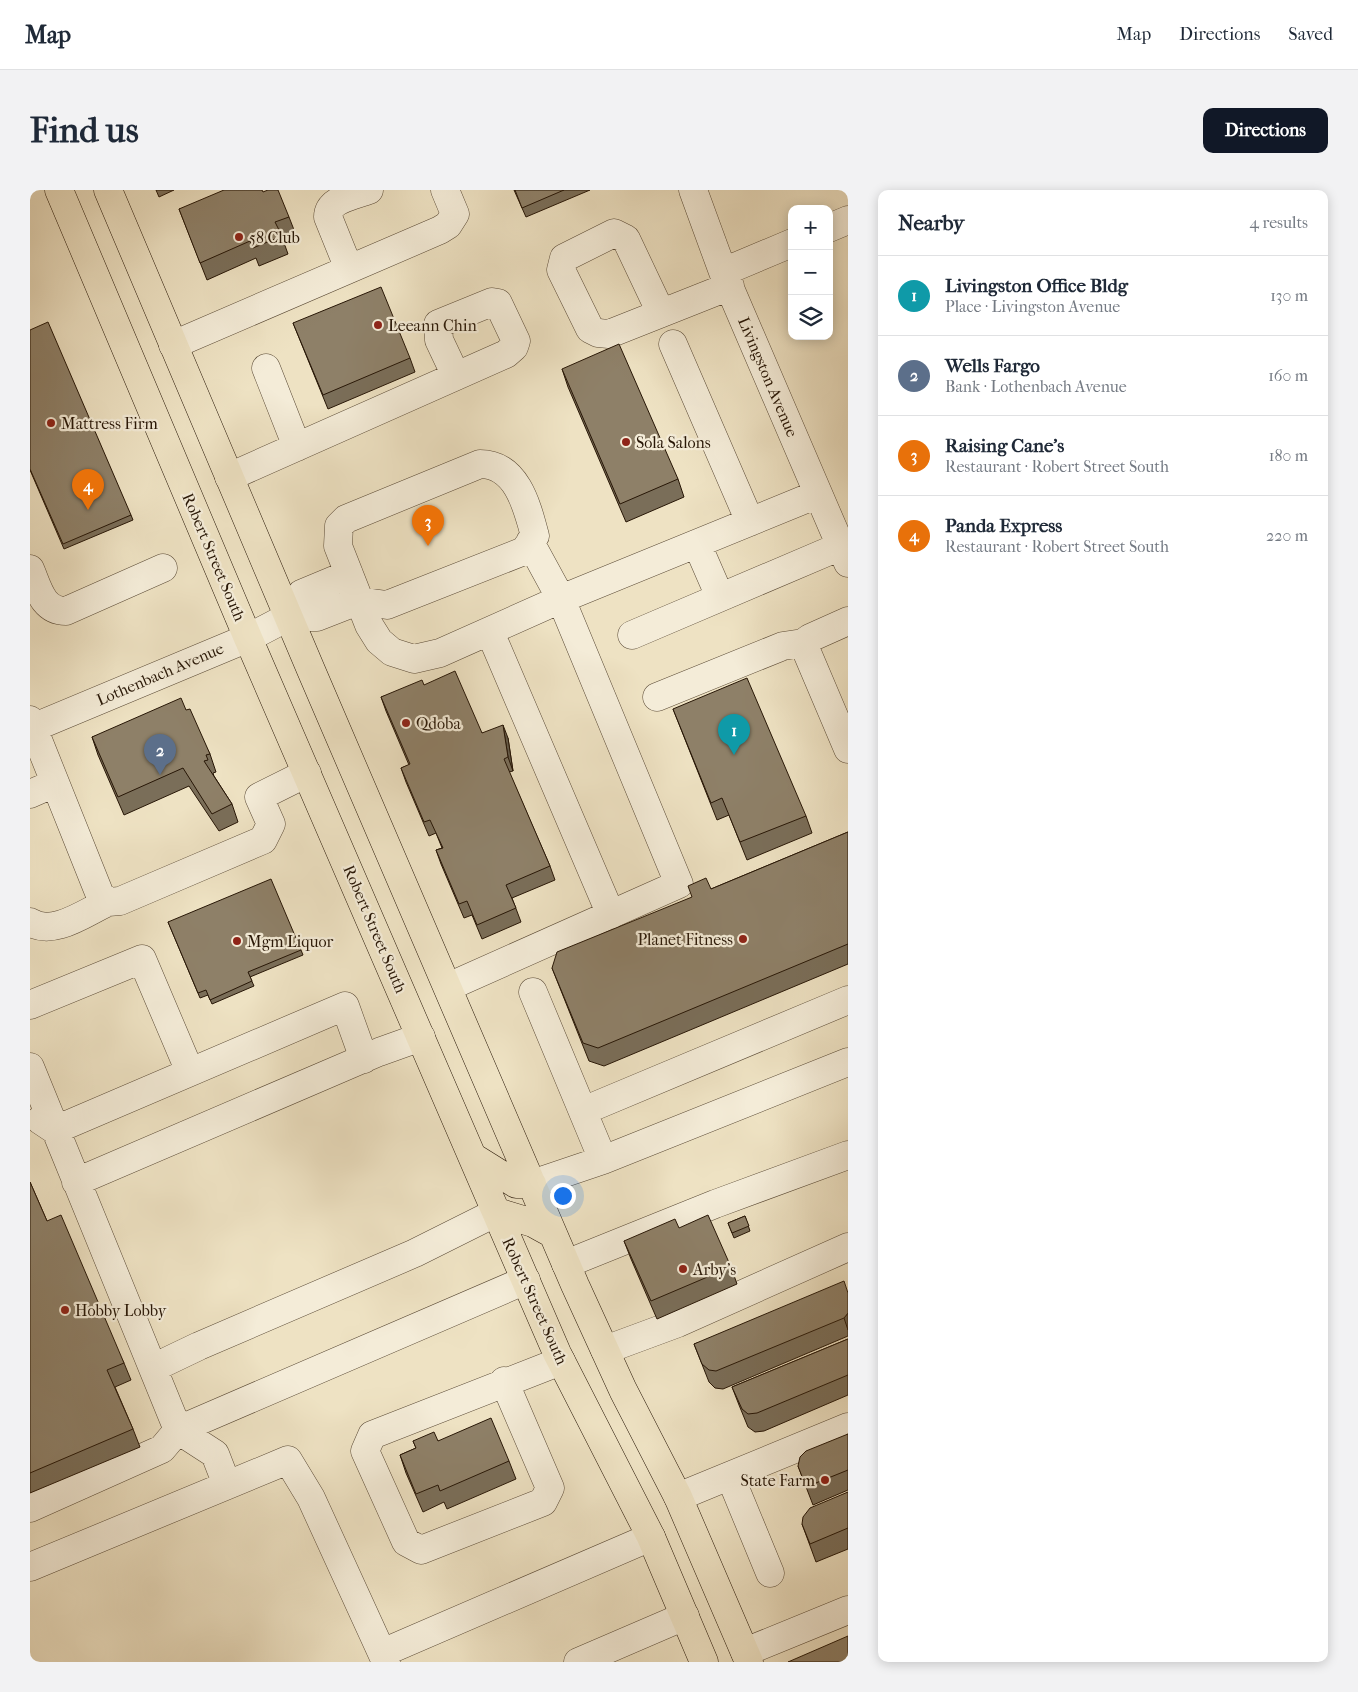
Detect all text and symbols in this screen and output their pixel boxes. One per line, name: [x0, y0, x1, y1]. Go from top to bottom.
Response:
text: Map: [25, 21, 71, 49]
text: Map: [1117, 24, 1151, 45]
text: Directions: [1179, 24, 1260, 45]
text: Saved: [1288, 24, 1333, 45]
button: Directions: [1203, 108, 1328, 153]
text: Find us: [30, 110, 139, 151]
map controls: [788, 205, 833, 340]
button: +: [788, 205, 833, 250]
text: Nearby: [898, 211, 964, 235]
text: 4 results: [1250, 213, 1308, 232]
place label: 58 Club: [249, 228, 300, 247]
marker: 58 Club: [233, 231, 245, 243]
button: −: [788, 250, 833, 295]
text: Livingston Office Bldg: [945, 275, 1128, 297]
text: 1: [911, 286, 917, 305]
text: 130 m: [1270, 286, 1308, 305]
button: layers: [788, 295, 833, 340]
text: Place · Livingston Avenue: [945, 297, 1120, 316]
street label: Livingston Avenue: [734, 314, 802, 440]
place label: Leeann Chin: [388, 316, 477, 335]
marker: Leeann Chin: [372, 319, 384, 331]
text: Wells Fargo: [945, 355, 1040, 377]
text: 2: [910, 366, 918, 385]
text: 160 m: [1268, 366, 1308, 385]
text: Bank · Lothenbach Avenue: [945, 377, 1127, 396]
place label: Mattress Firm: [61, 414, 158, 433]
marker: Mattress Firm: [45, 417, 57, 429]
place label: Sola Salons: [636, 433, 711, 452]
text: Raising Cane's: [945, 435, 1064, 457]
marker: Sola Salons: [620, 436, 632, 448]
text: 3: [911, 446, 917, 465]
text: 180 m: [1269, 446, 1308, 465]
text: Restaurant · Robert Street South: [945, 457, 1169, 476]
pin: 4: [72, 469, 104, 510]
street label: Robert Street South: [178, 490, 250, 624]
pin: 3: [412, 505, 444, 546]
text: Panda Express: [945, 515, 1062, 537]
text: 4: [909, 526, 919, 545]
text: 220 m: [1266, 526, 1308, 545]
text: Restaurant · Robert Street South: [945, 537, 1169, 556]
street label: Lothenbach Avenue: [94, 639, 227, 709]
place label: Qdoba: [416, 714, 461, 733]
pin: 1: [718, 714, 750, 755]
marker: Qdoba: [400, 717, 412, 729]
pin: 2: [144, 734, 176, 775]
street label: Robert Street South: [339, 862, 411, 996]
place label: Planet Fitness: [637, 930, 733, 949]
place label: Mgm Liquor: [247, 932, 333, 951]
marker: Planet Fitness: [737, 933, 749, 945]
marker: Mgm Liquor: [231, 935, 243, 947]
your location: [550, 1183, 576, 1209]
street label: Robert Street South: [498, 1234, 572, 1368]
place label: Arby's: [692, 1260, 736, 1279]
marker: Arby's: [677, 1263, 689, 1275]
place label: Hobby Lobby: [75, 1301, 167, 1320]
marker: Hobby Lobby: [59, 1304, 71, 1316]
place label: State Farm: [741, 1471, 816, 1490]
marker: State Farm: [819, 1474, 831, 1486]

